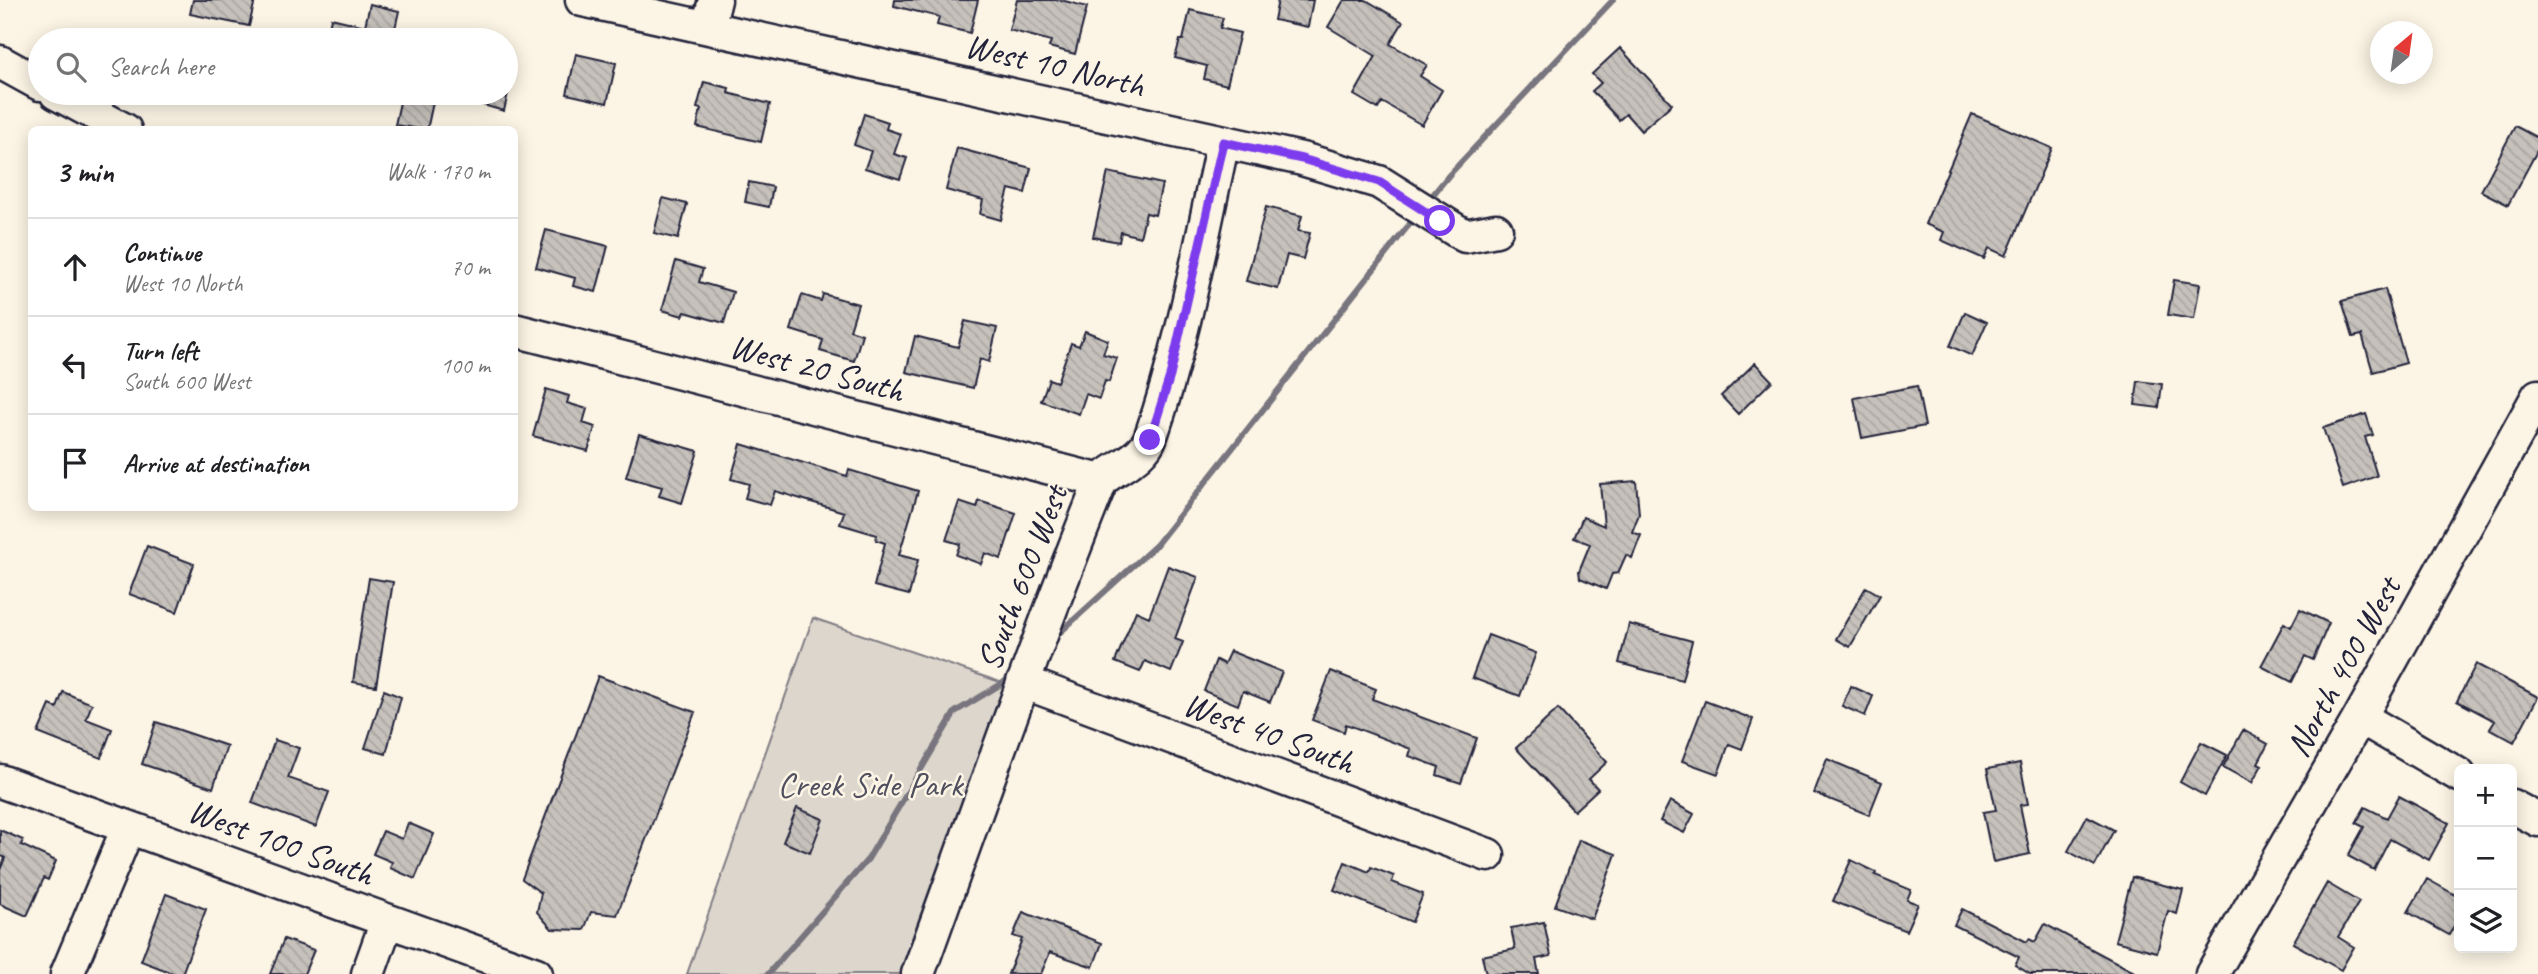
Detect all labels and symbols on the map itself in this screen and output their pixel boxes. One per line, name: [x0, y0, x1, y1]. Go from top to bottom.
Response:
north arrow: [2370, 21, 2433, 84]
street label: West 10 North: [961, 23, 1150, 108]
route start: [1424, 205, 1455, 236]
street label: West 20 South: [725, 323, 911, 413]
route end: [1134, 424, 1165, 455]
street label: South 600 West: [966, 476, 1079, 677]
street label: North 400 West: [2275, 567, 2412, 765]
street label: West 40 South: [1178, 681, 1362, 785]
park label: Creek Side Park: [778, 762, 965, 807]
street label: West 100 South: [182, 788, 382, 897]

